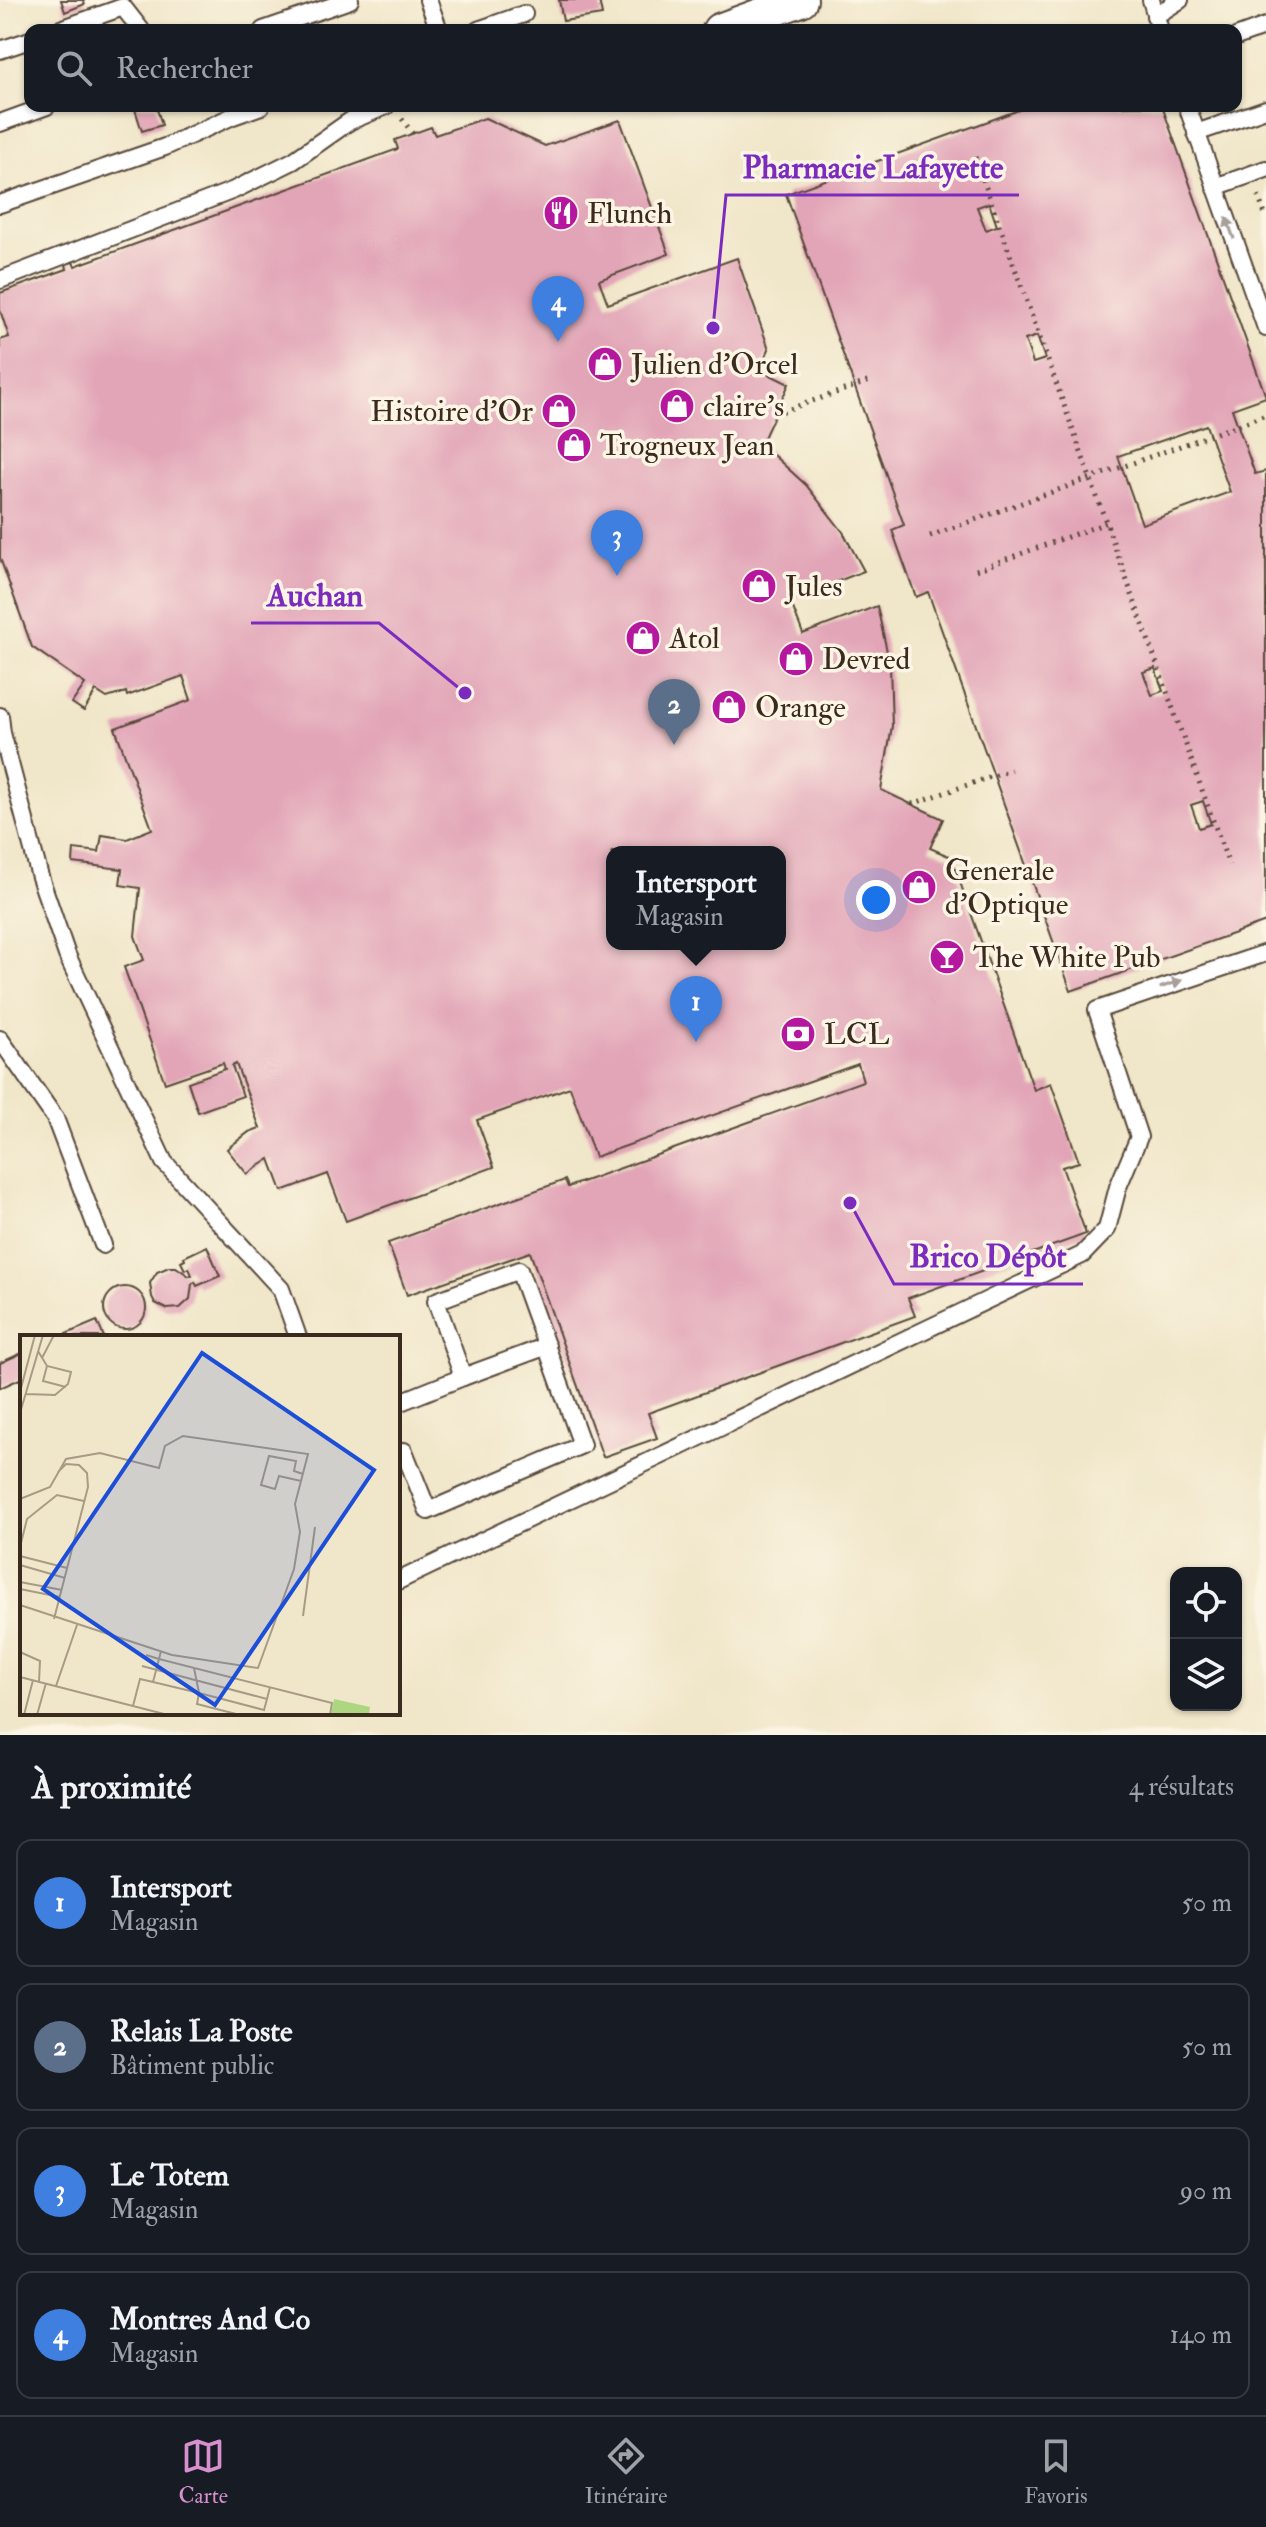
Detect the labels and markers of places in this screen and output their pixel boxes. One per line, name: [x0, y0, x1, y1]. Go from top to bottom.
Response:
callout: Pharmacie Lafayette: [726, 139, 1019, 195]
restaurant icon: Flunch: [542, 194, 580, 232]
place label: Flunch: [587, 195, 672, 232]
pin: 4: [532, 276, 584, 342]
shop icon: Julien d'Orcel: [586, 345, 624, 383]
place label: Julien d'Orcel: [630, 346, 798, 383]
shop icon: claire's: [658, 387, 696, 425]
place label: claire's: [703, 388, 784, 425]
shop icon: Histoire d'Or: [540, 392, 578, 430]
place label: Histoire d'Or: [370, 393, 533, 430]
shop icon: Trogneux Jean: [555, 426, 593, 464]
place label: Trogneux Jean: [600, 427, 774, 464]
pin: 3: [591, 510, 643, 576]
callout: Auchan: [251, 567, 379, 623]
shop icon: Jules: [740, 567, 778, 605]
place label: Jules: [784, 568, 842, 605]
shop icon: Atol: [624, 619, 662, 657]
place label: Atol: [668, 620, 720, 657]
shop icon: Devred: [777, 640, 815, 678]
place label: Devred: [822, 641, 911, 678]
pin: 2: [648, 679, 700, 745]
shop icon: Orange: [710, 688, 748, 726]
place label: Orange: [755, 689, 846, 726]
place label: Generale d'Optique: [945, 852, 1068, 923]
shop icon: Generale d'Optique: [900, 868, 938, 906]
bar icon: The White Pub: [928, 938, 966, 976]
place label: The White Pub: [973, 939, 1161, 976]
pin: 1: [670, 976, 722, 1042]
bank icon: LCL: [779, 1015, 817, 1053]
place label: LCL: [824, 1016, 890, 1053]
callout: Brico Dépôt: [894, 1228, 1083, 1284]

